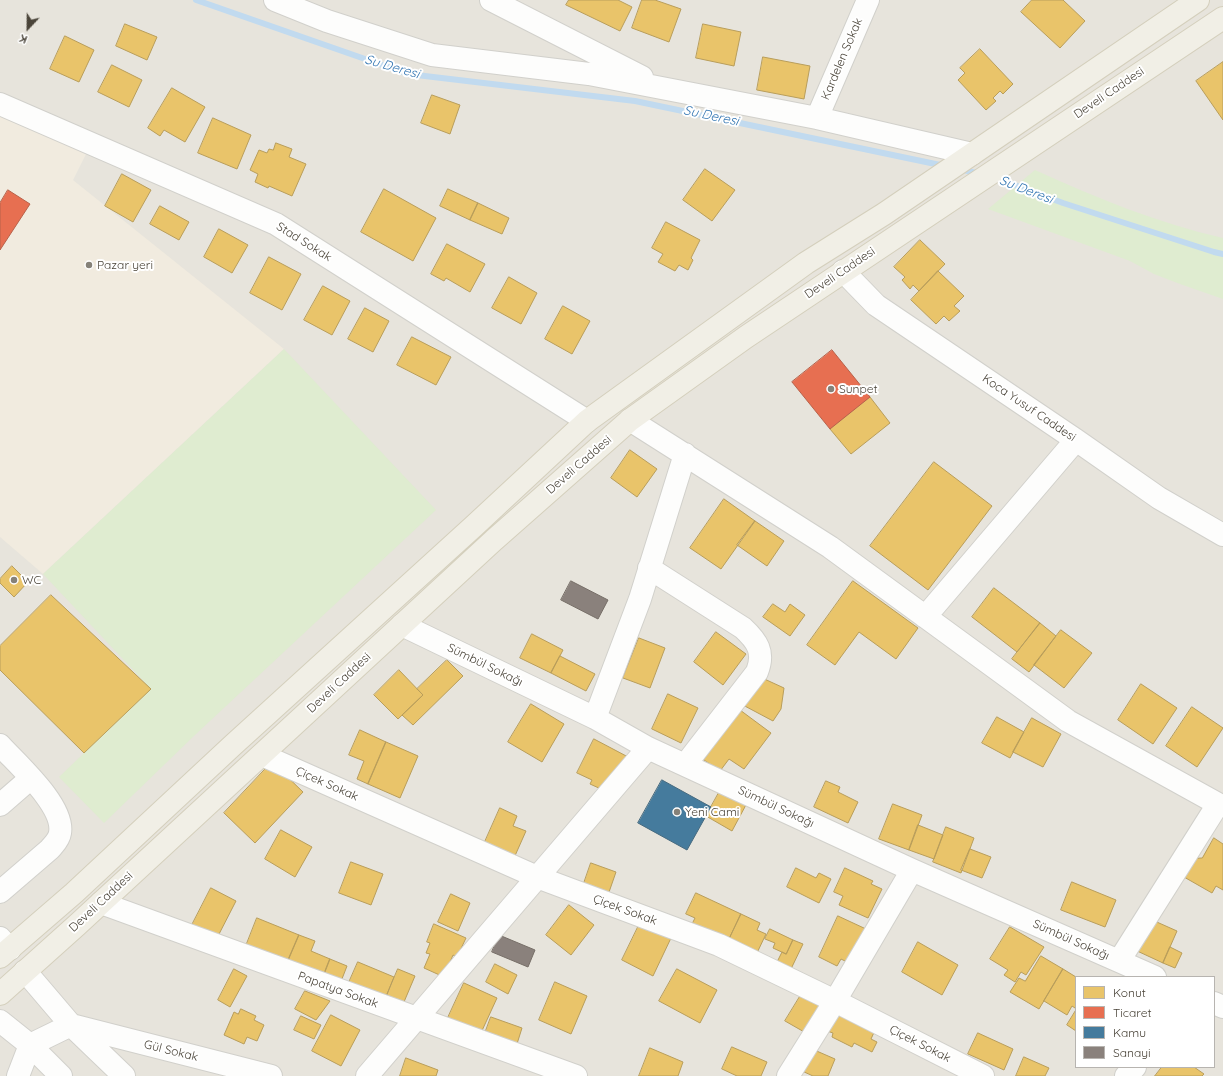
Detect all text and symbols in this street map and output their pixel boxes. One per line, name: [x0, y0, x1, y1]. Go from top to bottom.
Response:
north arrow: [8, 8, 48, 48]
street label: Kardelen Sokak: [818, 16, 866, 102]
text: K: [18, 31, 29, 47]
water label: Su Deresi: [363, 52, 421, 82]
street label: Develi Caddesi: [1071, 64, 1147, 122]
water label: Su Deresi: [682, 103, 740, 129]
water label: Su Deresi: [997, 173, 1055, 207]
street label: Stad Sokak: [274, 219, 334, 265]
street label: Develi Caddesi: [802, 244, 878, 302]
place label: Pazar yeri: [97, 258, 153, 272]
marker: Pazar yeri: [84, 260, 94, 270]
street label: Koca Yusuf Caddesi: [979, 371, 1079, 445]
place label: Sunpet: [839, 382, 878, 396]
marker: Sunpet: [826, 384, 836, 394]
street label: Develi Caddesi: [543, 433, 615, 497]
place label: WC: [22, 573, 41, 587]
marker: WC: [9, 575, 19, 585]
street label: Sümbül Sokağı: [445, 640, 525, 690]
street label: Develi Caddesi: [304, 650, 374, 716]
street label: Çiçek Sokak: [293, 764, 361, 804]
street label: Sümbül Sokağı: [736, 783, 816, 831]
place label: Yeni Cami: [685, 805, 739, 819]
marker: Yeni Cami: [672, 807, 682, 817]
street label: Develi Caddesi: [66, 869, 136, 935]
street label: Çiçek Sokak: [591, 892, 659, 928]
street label: Sümbül Sokağı: [1030, 917, 1112, 963]
street label: Papatya Sokak: [296, 969, 380, 1011]
legend: [1075, 976, 1215, 1068]
text: Konut: [1113, 985, 1146, 1000]
text: Ticaret: [1113, 1005, 1152, 1020]
street label: Çiçek Sokak: [887, 1022, 953, 1066]
text: Kamu: [1113, 1025, 1146, 1040]
street label: Gül Sokak: [142, 1037, 200, 1065]
text: Sanayi: [1113, 1045, 1151, 1060]

